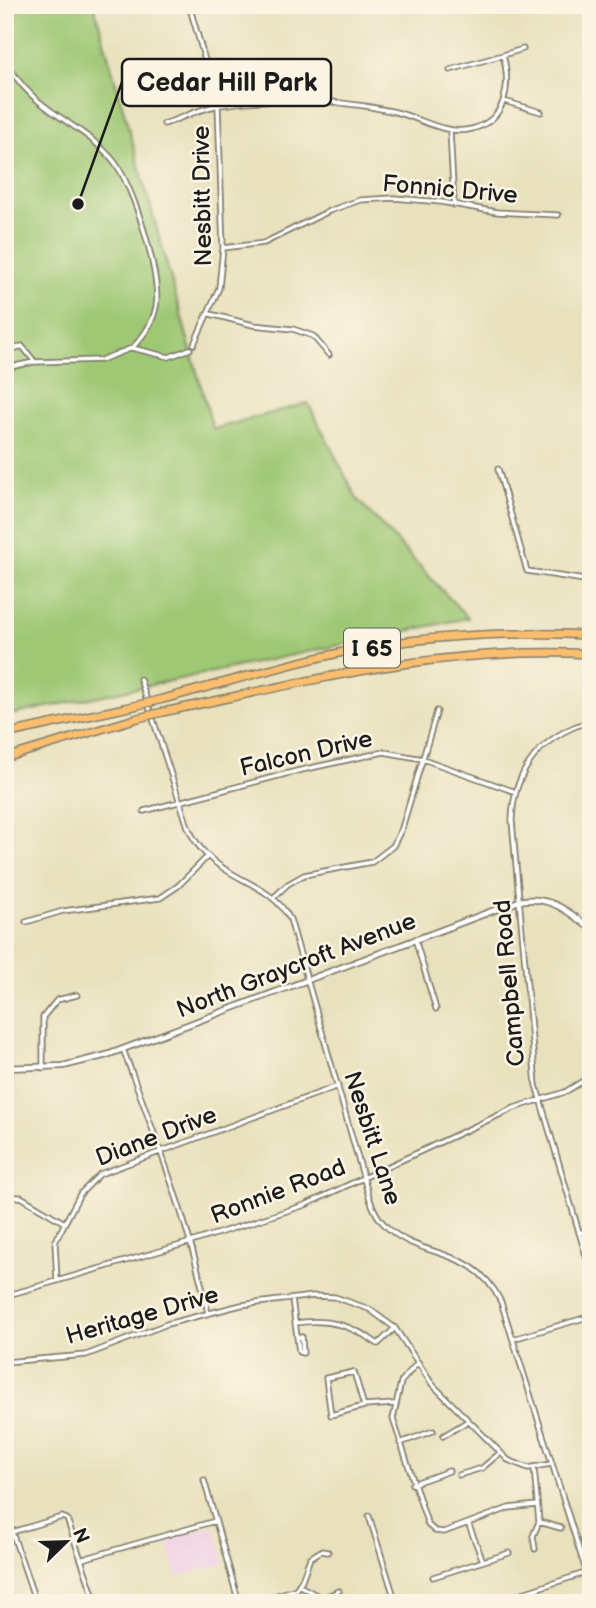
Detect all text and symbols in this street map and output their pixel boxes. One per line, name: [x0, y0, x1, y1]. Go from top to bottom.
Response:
callout: Cedar Hill Park: [122, 59, 331, 106]
text: Cedar Hill Park: [137, 68, 318, 99]
street label: Nesbitt Drive: [187, 125, 218, 267]
street label: Fonnic Drive: [381, 169, 519, 210]
road number: I 65: [344, 628, 400, 668]
street label: Falcon Drive: [237, 724, 375, 783]
street label: Campbell Road: [488, 898, 531, 1068]
street label: North Graycroft Avenue: [172, 906, 420, 1025]
street label: Nesbitt Lane: [337, 1068, 408, 1209]
street label: Diane Drive: [92, 1100, 221, 1173]
street label: Ronnie Road: [207, 1152, 350, 1230]
street label: Heritage Drive: [63, 1280, 222, 1351]
north arrow: [32, 1506, 102, 1576]
text: N: [67, 1525, 94, 1547]

